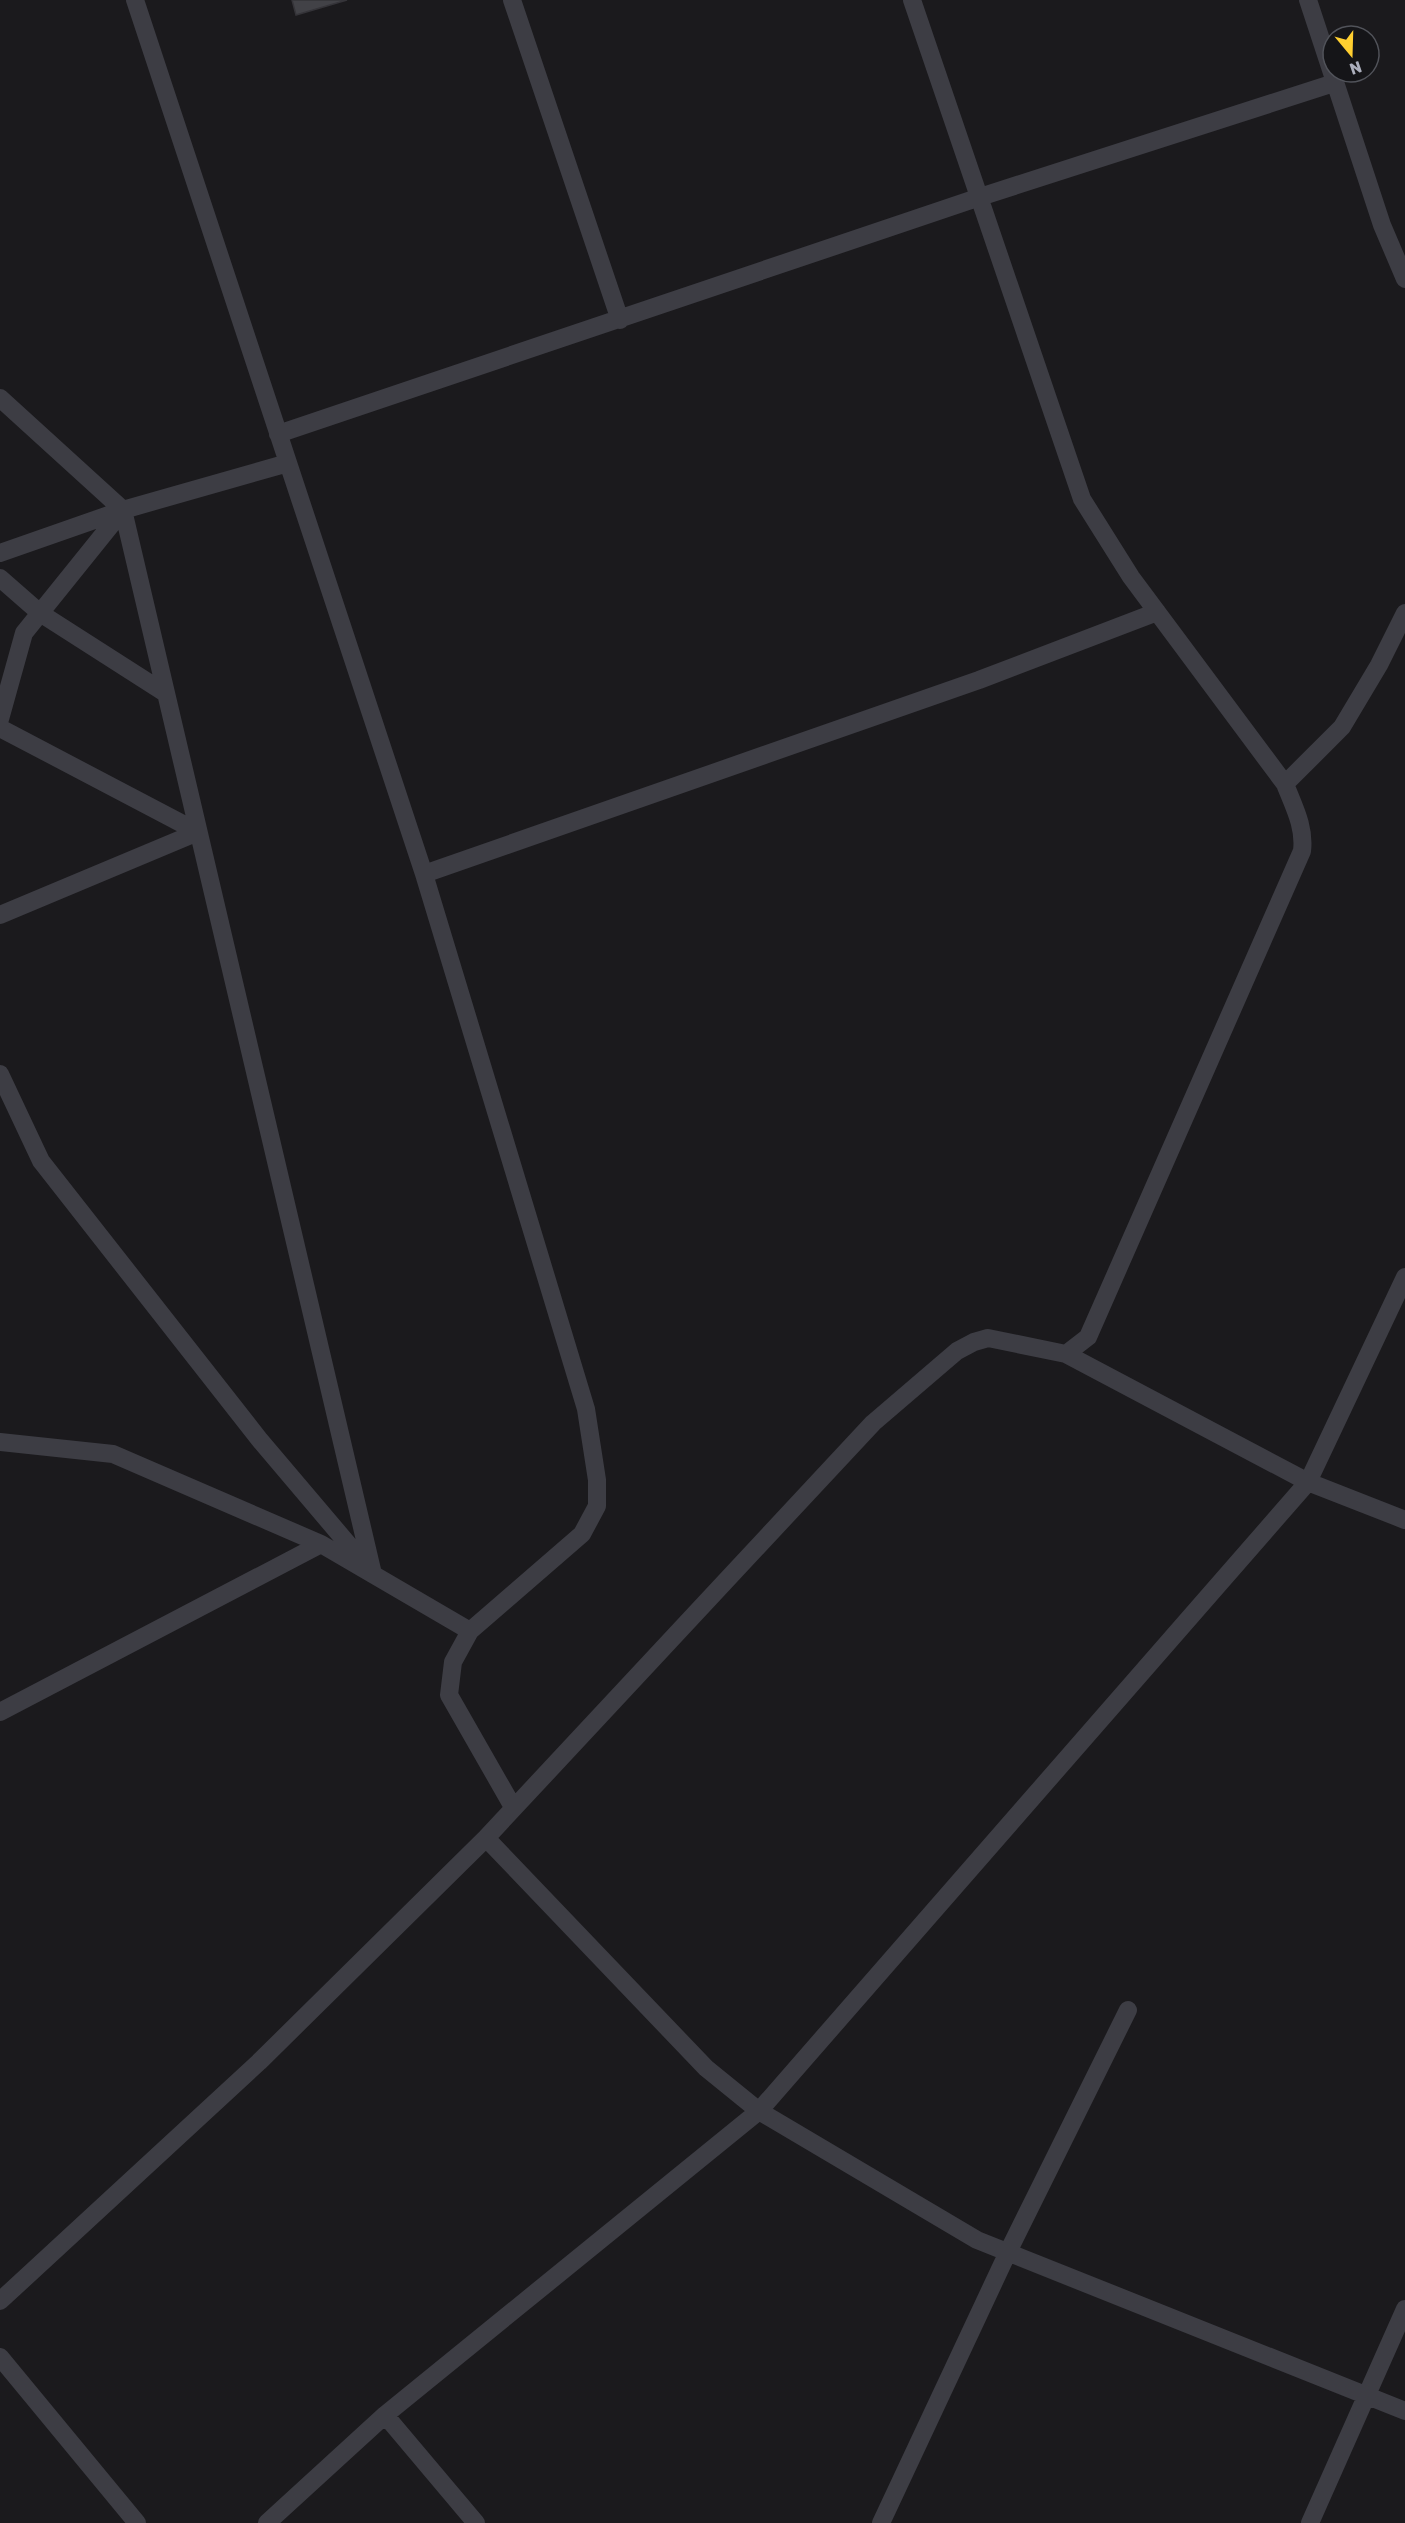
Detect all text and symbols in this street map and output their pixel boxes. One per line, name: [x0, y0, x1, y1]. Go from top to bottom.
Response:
north arrow: [1321, 24, 1381, 84]
text: N: [1347, 57, 1364, 79]

